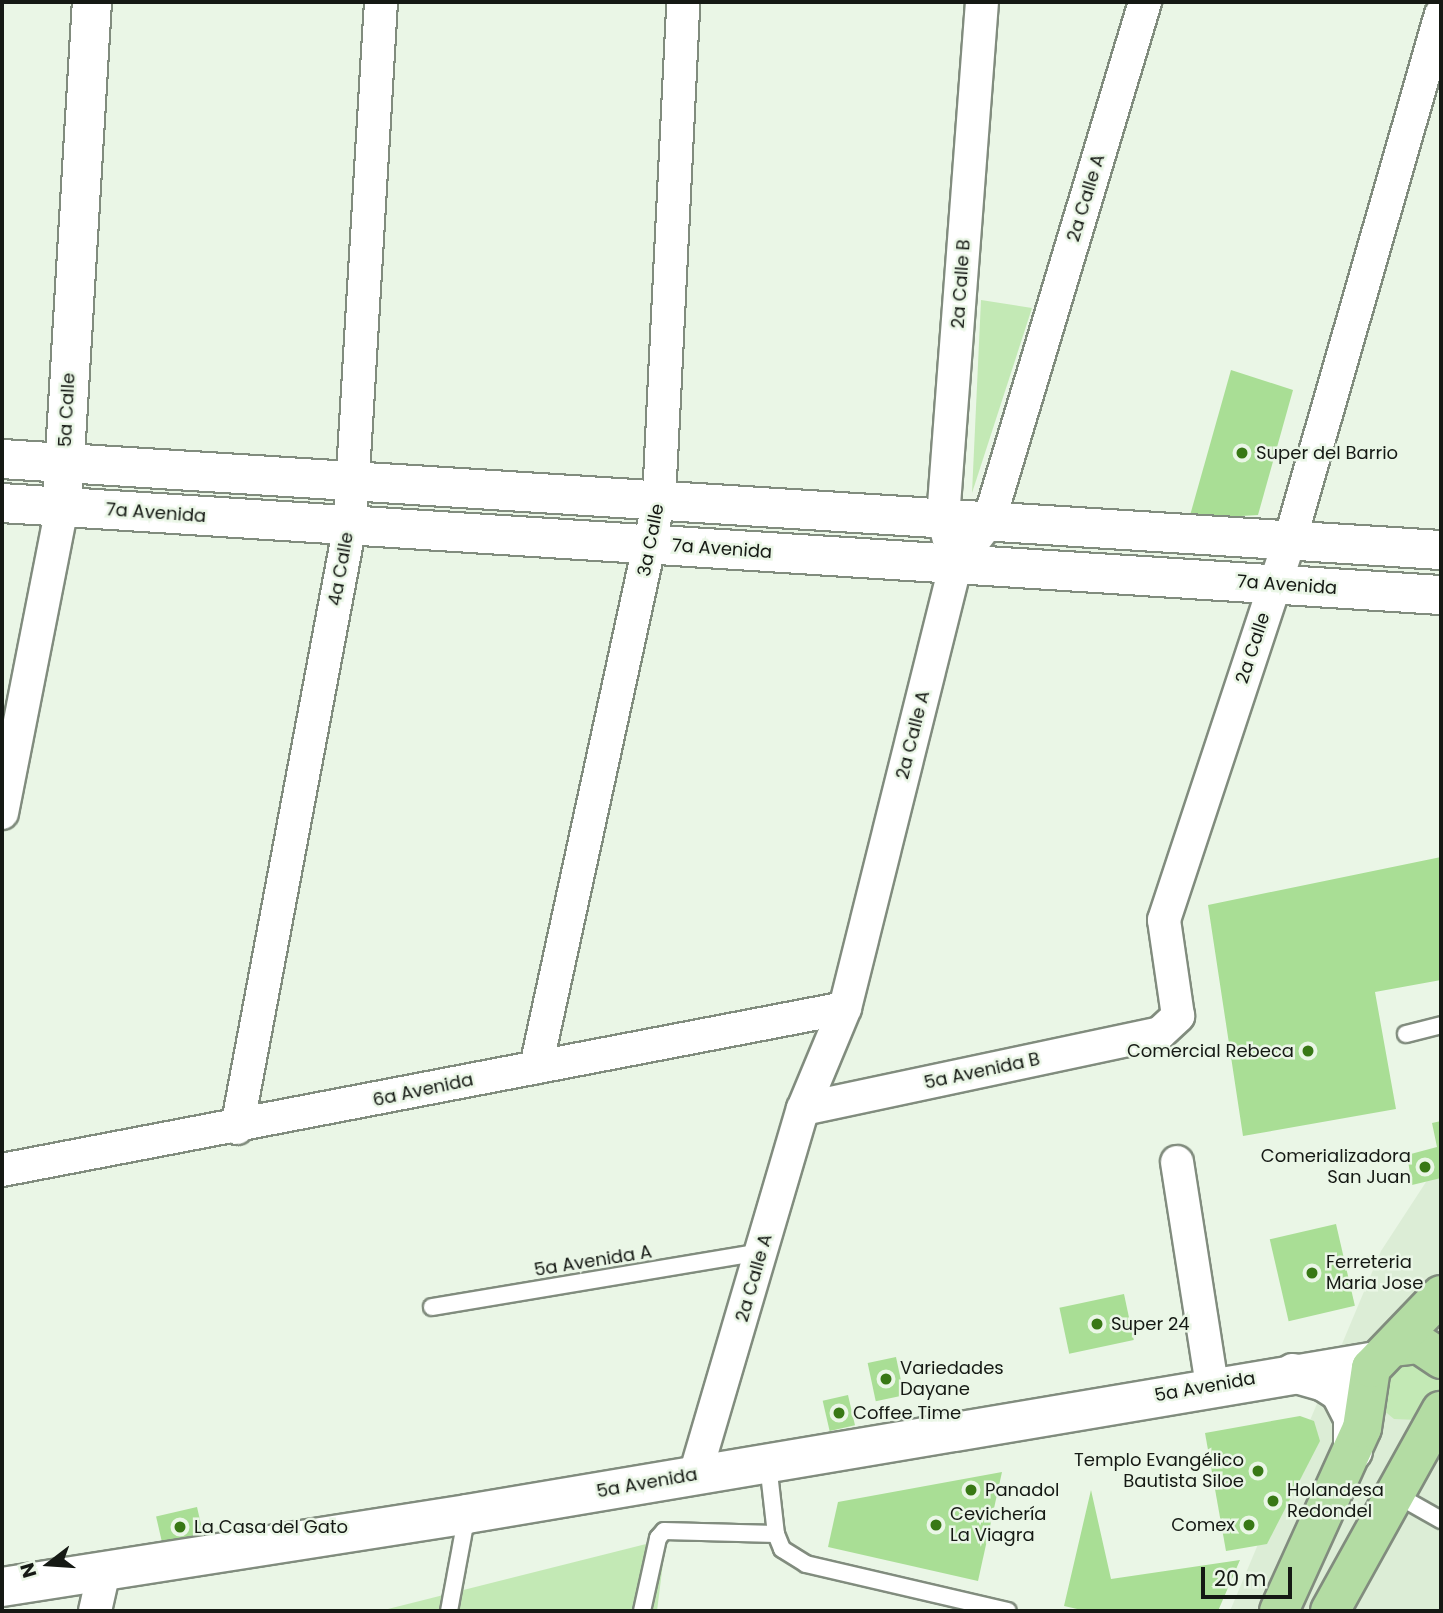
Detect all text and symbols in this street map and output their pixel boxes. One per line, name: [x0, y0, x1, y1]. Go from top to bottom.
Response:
street label: 2a Calle A: [1062, 152, 1110, 244]
street label: 2a Calle B: [947, 239, 975, 329]
street label: 5a Calle: [54, 372, 80, 448]
place label: Super del Barrio: [1256, 442, 1398, 464]
marker: Super del Barrio: [1234, 445, 1250, 461]
street label: 7a Avenida: [105, 499, 207, 527]
street label: 3a Calle: [633, 502, 669, 578]
street label: 4a Calle: [324, 531, 358, 607]
street label: 7a Avenida: [671, 535, 773, 563]
street label: 7a Avenida: [1236, 571, 1338, 599]
street label: 2a Calle: [1231, 610, 1275, 686]
street label: 2a Calle A: [892, 689, 934, 781]
place label: Comercial Rebeca: [1127, 1040, 1294, 1062]
marker: Comercial Rebeca: [1300, 1043, 1316, 1059]
street label: 5a Avenida B: [922, 1048, 1042, 1094]
street label: 6a Avenida: [371, 1069, 475, 1111]
place label: Comerializadora San Juan: [1261, 1146, 1411, 1188]
marker: Comerializadora San Juan: [1417, 1159, 1433, 1175]
street label: 2a Calle A: [731, 1232, 777, 1324]
street label: 5a Avenida A: [533, 1241, 653, 1281]
place label: Ferreteria Maria Jose: [1326, 1252, 1423, 1294]
marker: Ferreteria Maria Jose: [1304, 1265, 1320, 1281]
place label: Super 24: [1111, 1313, 1190, 1335]
marker: Super 24: [1089, 1316, 1105, 1332]
place label: Variedades Dayane: [900, 1358, 1004, 1400]
street label: 5a Avenida: [1153, 1368, 1257, 1406]
marker: Variedades Dayane: [878, 1371, 894, 1387]
place label: Coffee Time: [853, 1402, 961, 1424]
marker: Coffee Time: [831, 1405, 847, 1421]
place label: Templo Evangélico Bautista Siloe: [1074, 1450, 1244, 1492]
marker: Templo Evangélico Bautista Siloe: [1250, 1463, 1266, 1479]
street label: 5a Avenida: [595, 1464, 699, 1502]
place label: Panadol: [985, 1479, 1059, 1501]
place label: Holandesa Redondel: [1287, 1480, 1384, 1522]
marker: Panadol: [963, 1482, 979, 1498]
marker: Holandesa Redondel: [1265, 1493, 1281, 1509]
place label: Cevichería La Viagra: [950, 1504, 1046, 1546]
place label: Comex: [1171, 1514, 1235, 1536]
place label: La Casa del Gato: [194, 1516, 348, 1538]
marker: Cevichería La Viagra: [928, 1517, 944, 1533]
marker: Comex: [1241, 1517, 1257, 1533]
marker: La Casa del Gato: [172, 1519, 188, 1535]
north arrow: [14, 1529, 84, 1599]
scale bar: [1205, 1554, 1296, 1598]
text: N: [13, 1560, 43, 1581]
text: 20 m: [1214, 1564, 1267, 1593]

